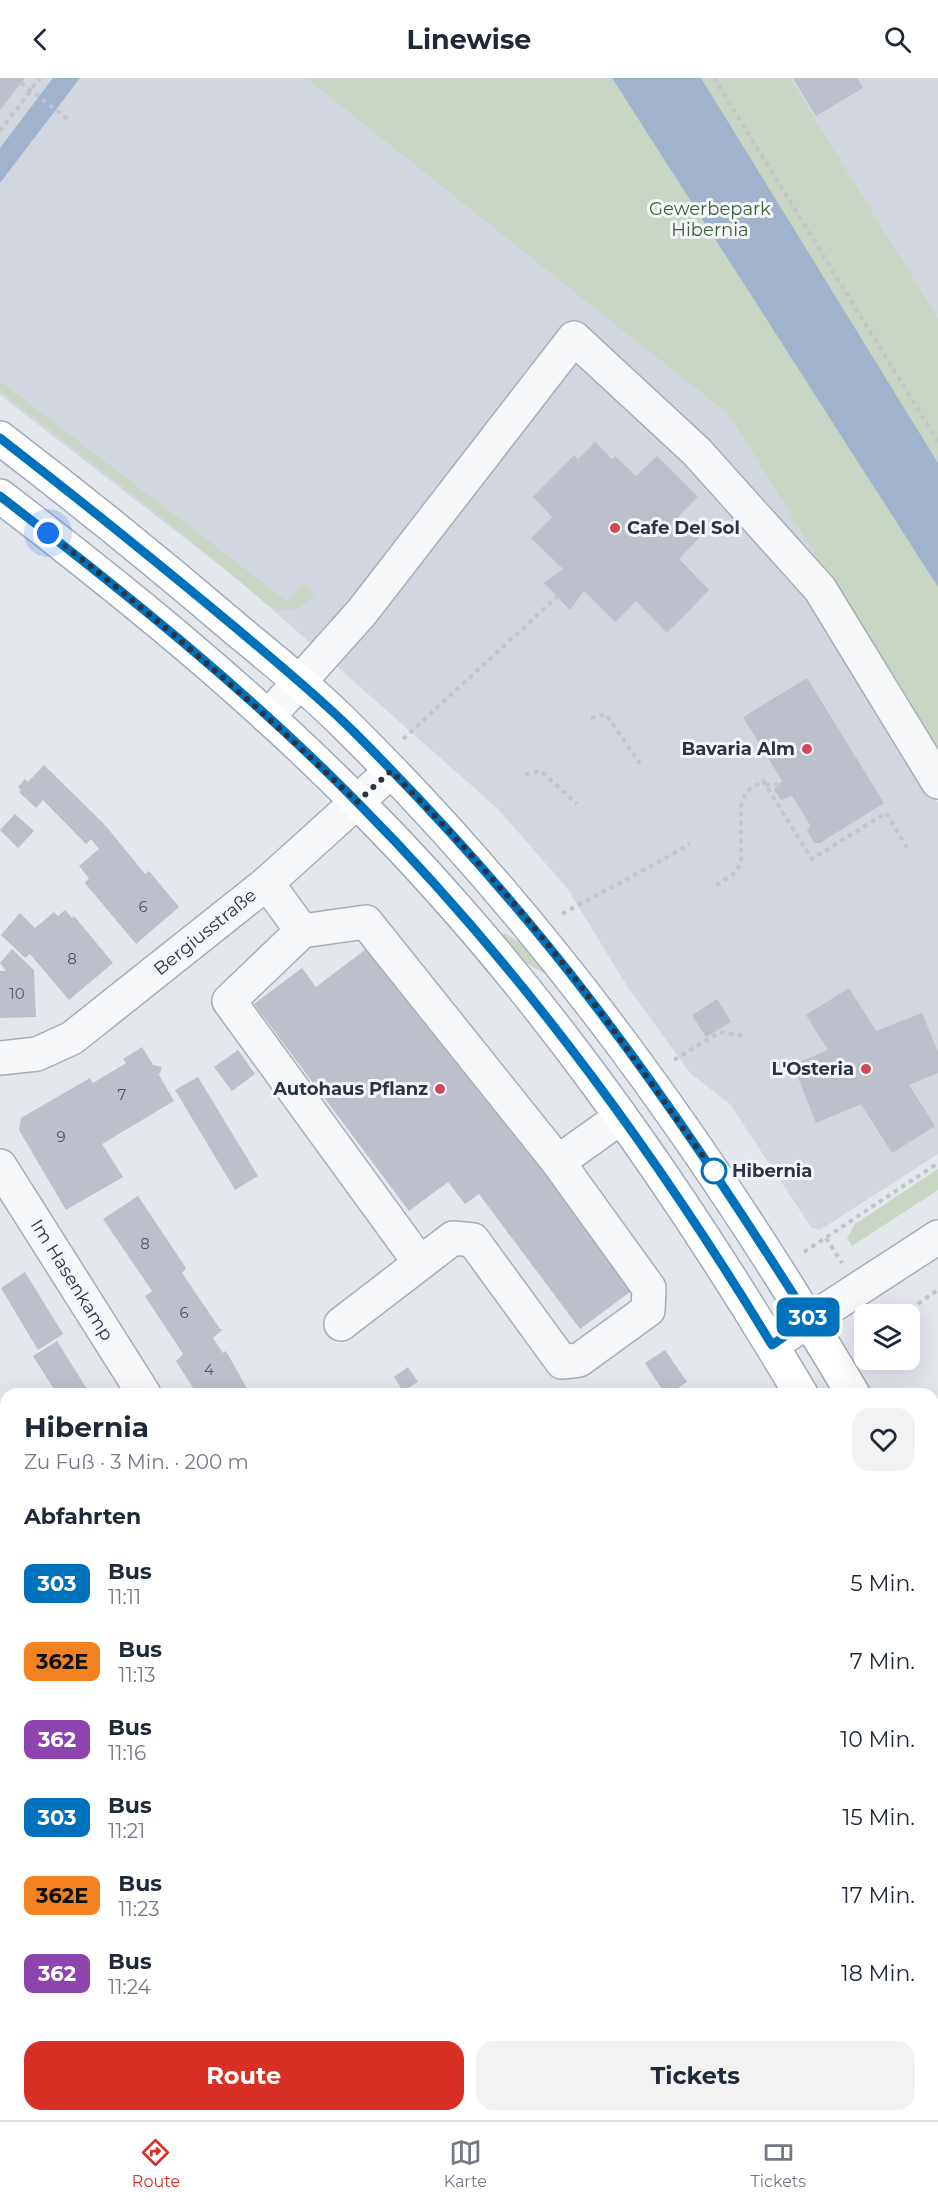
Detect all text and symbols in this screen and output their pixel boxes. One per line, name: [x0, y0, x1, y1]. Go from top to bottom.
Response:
icon: back: [24, 23, 57, 56]
text: Linewise: [407, 23, 531, 56]
icon: search: [881, 23, 914, 56]
park label: Gewerbepark Hibernia: [649, 198, 771, 241]
place label: Cafe Del Sol: [627, 517, 740, 539]
your location: [33, 518, 63, 548]
marker: Cafe Del Sol: [608, 521, 622, 535]
place label: Bavaria Alm: [681, 738, 795, 760]
marker: Bavaria Alm: [800, 742, 814, 756]
street label: Bergiusstraße: [149, 884, 261, 980]
house number: 6: [138, 897, 148, 916]
house number: 8: [67, 949, 77, 968]
house number: 10: [9, 984, 25, 1003]
place label: L'Osteria: [771, 1058, 854, 1080]
marker: L'Osteria: [859, 1062, 873, 1076]
place label: Autohaus Pflanz: [272, 1078, 428, 1100]
marker: Autohaus Pflanz: [433, 1082, 447, 1096]
house number: 7: [118, 1085, 127, 1104]
house number: 9: [56, 1127, 66, 1146]
marker: Hibernia: [701, 1158, 727, 1184]
place label: Hibernia: [732, 1160, 812, 1182]
street label: Im Hasenkamp: [26, 1215, 118, 1345]
house number: 8: [140, 1234, 150, 1253]
line badge: 303: [774, 1298, 842, 1336]
house number: 6: [179, 1303, 189, 1322]
map controls: [854, 1304, 920, 1370]
button: layers: [854, 1304, 920, 1370]
text: 303: [789, 1305, 827, 1330]
house number: 4: [204, 1360, 214, 1379]
button: heart: [852, 1408, 915, 1471]
text: Hibernia: [24, 1410, 149, 1444]
text: Zu Fuß · 3 Min. · 200 m: [24, 1450, 249, 1474]
text: Abfahrten: [24, 1503, 141, 1530]
text: Bus: [108, 1558, 152, 1585]
text: 5 Min.: [850, 1570, 915, 1597]
text: 303: [38, 1571, 76, 1596]
text: 11:11: [108, 1585, 141, 1609]
text: Bus: [118, 1636, 162, 1663]
text: 7 Min.: [850, 1648, 915, 1675]
text: 362E: [36, 1649, 88, 1674]
text: 11:13: [118, 1663, 155, 1687]
text: Bus: [108, 1714, 152, 1741]
text: 10 Min.: [840, 1726, 915, 1753]
text: 362: [38, 1727, 76, 1752]
text: 11:16: [108, 1741, 146, 1765]
text: Bus: [108, 1792, 152, 1819]
text: 15 Min.: [842, 1804, 915, 1831]
text: 303: [38, 1805, 76, 1830]
text: 11:21: [108, 1819, 145, 1843]
text: Bus: [118, 1870, 162, 1897]
text: 17 Min.: [842, 1882, 915, 1909]
text: 362E: [36, 1883, 88, 1908]
text: 11:23: [118, 1897, 160, 1921]
text: Bus: [108, 1948, 152, 1975]
text: 18 Min.: [841, 1960, 915, 1987]
text: 362: [38, 1961, 76, 1986]
text: 11:24: [108, 1975, 151, 1999]
button: Route: [24, 2041, 464, 2110]
button: Tickets: [476, 2041, 915, 2110]
tab: Route: [132, 2136, 180, 2191]
tab: Karte: [444, 2136, 487, 2191]
tab: Tickets: [751, 2136, 806, 2191]

